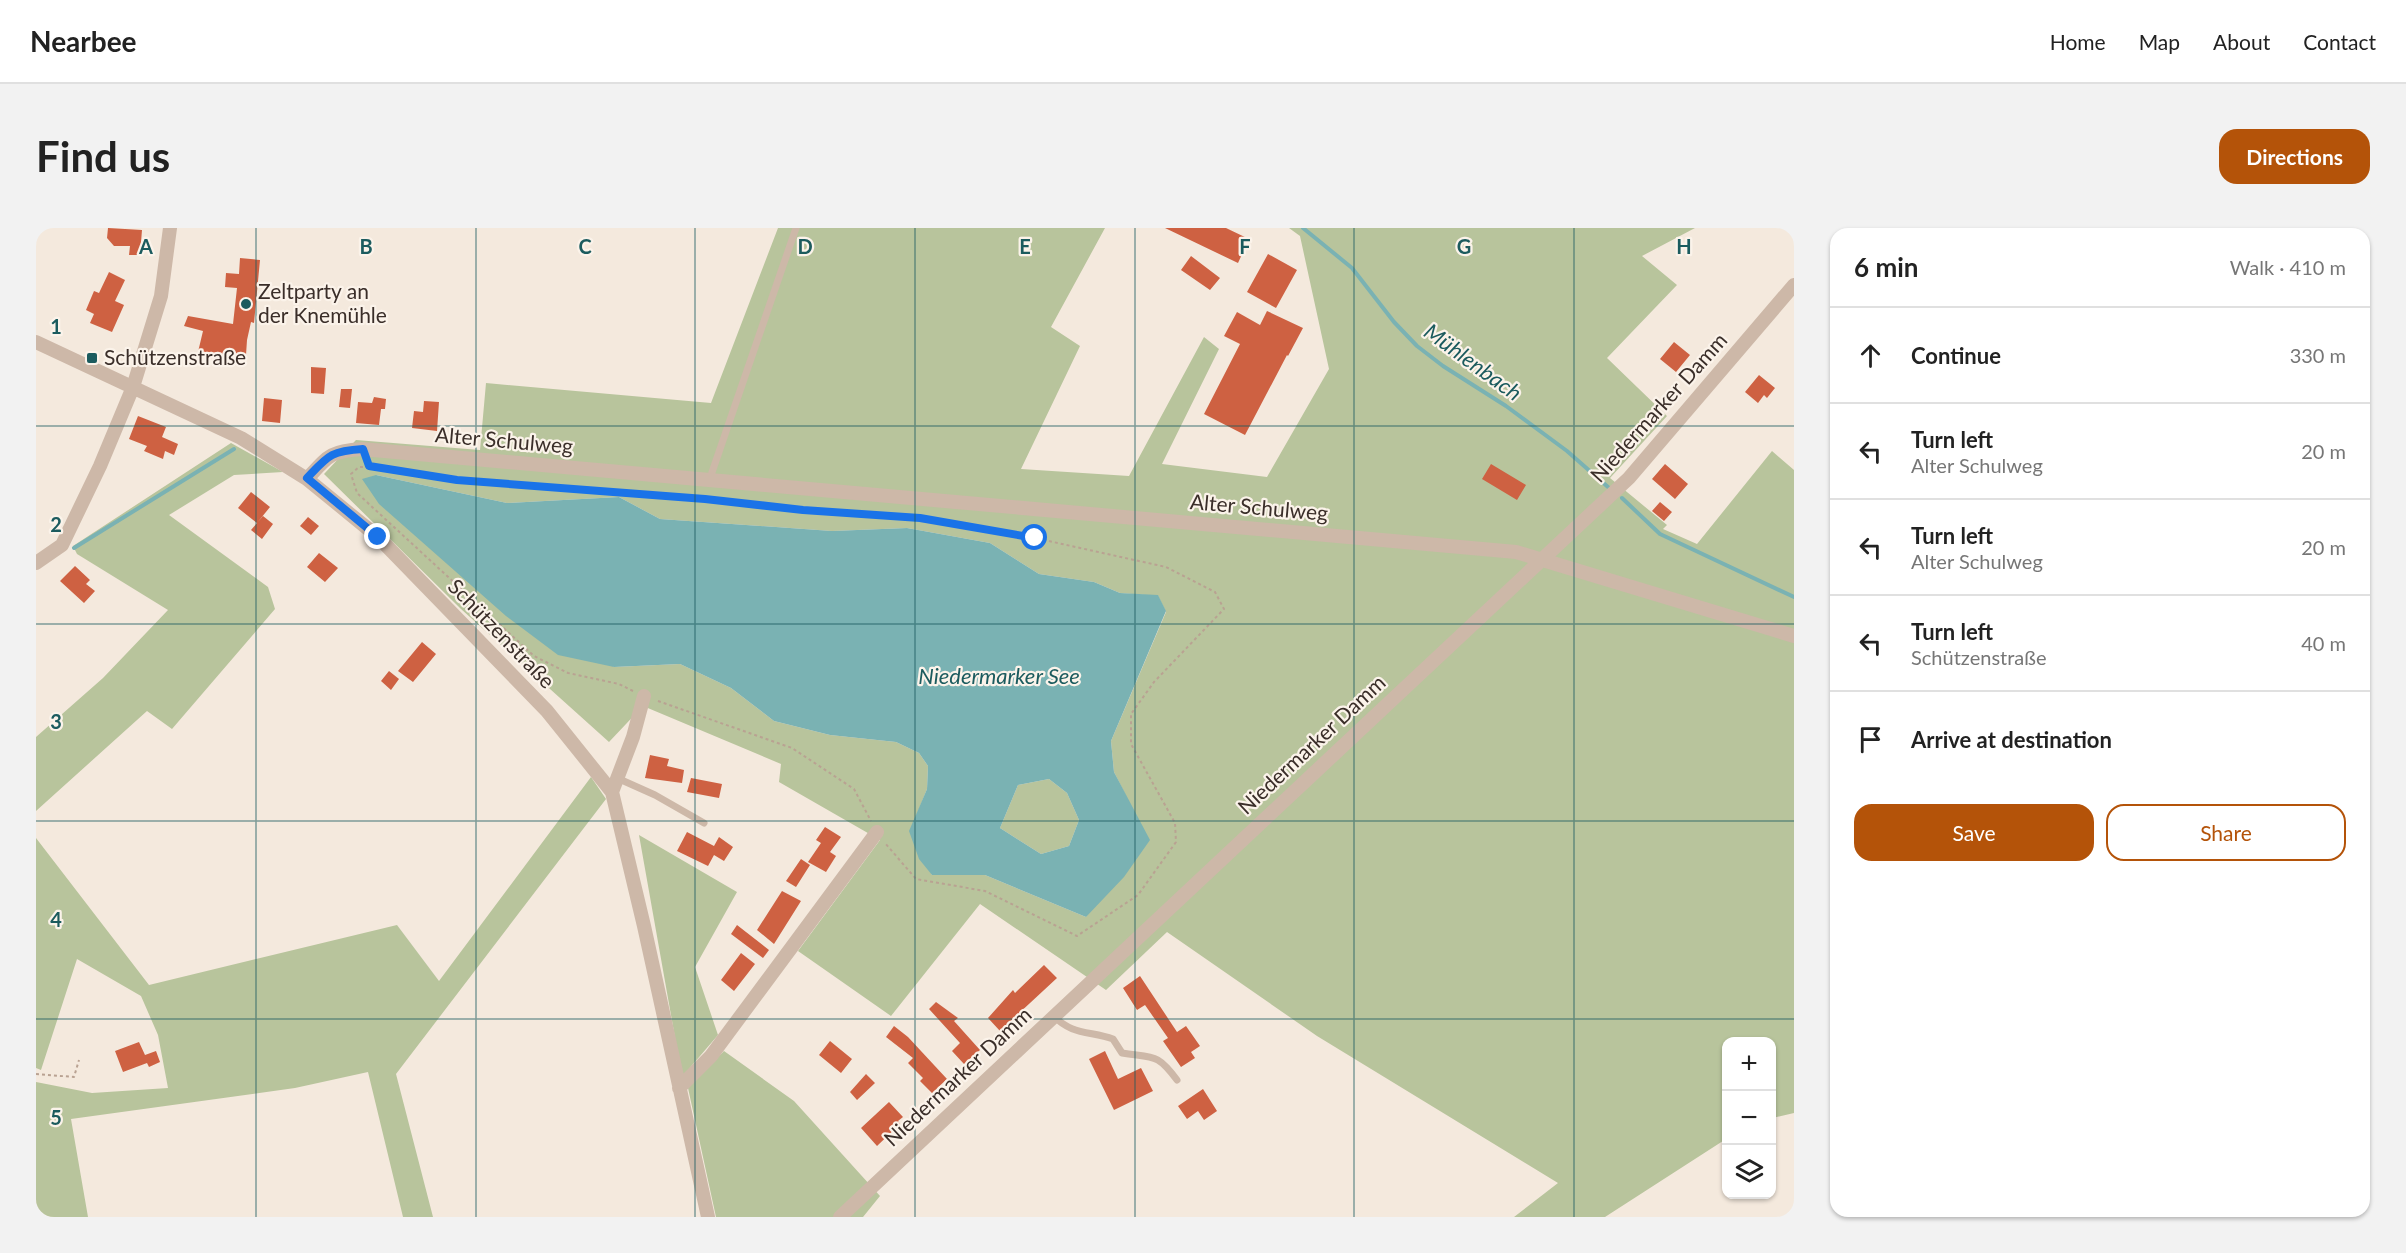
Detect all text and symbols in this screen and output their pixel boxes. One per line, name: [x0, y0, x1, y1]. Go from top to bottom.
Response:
text: Nearbee: [30, 24, 137, 58]
text: Home: [2050, 29, 2106, 54]
text: Map: [2139, 29, 2180, 54]
text: About: [2213, 29, 2270, 54]
text: Contact: [2303, 29, 2376, 54]
button: Directions: [2219, 129, 2370, 184]
text: Find us: [36, 131, 170, 181]
text: A: [138, 234, 153, 258]
text: B: [359, 234, 373, 258]
text: C: [578, 234, 592, 258]
text: D: [797, 234, 813, 258]
text: E: [1019, 234, 1031, 258]
text: F: [1239, 234, 1251, 258]
text: G: [1457, 234, 1471, 258]
text: H: [1676, 234, 1692, 258]
text: 6 min: [1854, 251, 1918, 283]
text: Walk · 410 m: [2230, 255, 2346, 279]
place label: Zeltparty an der Knemühle: [258, 278, 387, 327]
marker: Zeltparty an der Knemühle: [239, 297, 253, 311]
text: 1: [50, 314, 62, 338]
water label: Mühlenbach: [1419, 317, 1527, 406]
street label: Niedermarker Damm: [1584, 327, 1732, 487]
icon: ahead: [1854, 339, 1887, 372]
text: Continue: [1911, 342, 2001, 369]
text: 330 m: [2290, 343, 2346, 367]
place label: Schützenstraße: [104, 344, 246, 369]
marker: Schützenstraße: [85, 351, 99, 365]
street label: Alter Schulweg: [434, 421, 574, 458]
text: Turn left: [1911, 426, 1993, 453]
icon: left: [1854, 435, 1887, 468]
text: 20 m: [2301, 439, 2346, 463]
text: Alter Schulweg: [1911, 453, 2043, 477]
street label: Alter Schulweg: [1189, 488, 1329, 525]
text: 2: [50, 512, 62, 536]
text: Turn left: [1911, 522, 1993, 549]
route end: [364, 523, 390, 549]
route start: [1021, 524, 1047, 550]
icon: left: [1854, 531, 1887, 564]
text: 20 m: [2301, 535, 2346, 559]
text: Alter Schulweg: [1911, 549, 2043, 573]
street label: Schützenstraße: [444, 573, 560, 693]
text: Turn left: [1911, 618, 1993, 645]
icon: left: [1854, 627, 1887, 660]
text: 40 m: [2301, 631, 2346, 655]
text: Schützenstraße: [1911, 645, 2046, 669]
water label: Niedermarker See: [918, 662, 1080, 689]
street label: Niedermarker Damm: [1232, 669, 1390, 819]
text: 3: [50, 709, 62, 733]
icon: arrive: [1854, 723, 1887, 756]
text: Arrive at destination: [1911, 726, 2112, 753]
button: Save: [1854, 804, 2094, 861]
button: Share: [2106, 804, 2346, 861]
text: 4: [50, 907, 62, 931]
street label: Niedermarker Damm: [878, 1001, 1036, 1151]
map controls: [1722, 1037, 1776, 1199]
button: +: [1722, 1037, 1776, 1091]
button: −: [1722, 1091, 1776, 1145]
text: 5: [50, 1105, 62, 1129]
button: layers: [1722, 1145, 1776, 1199]

